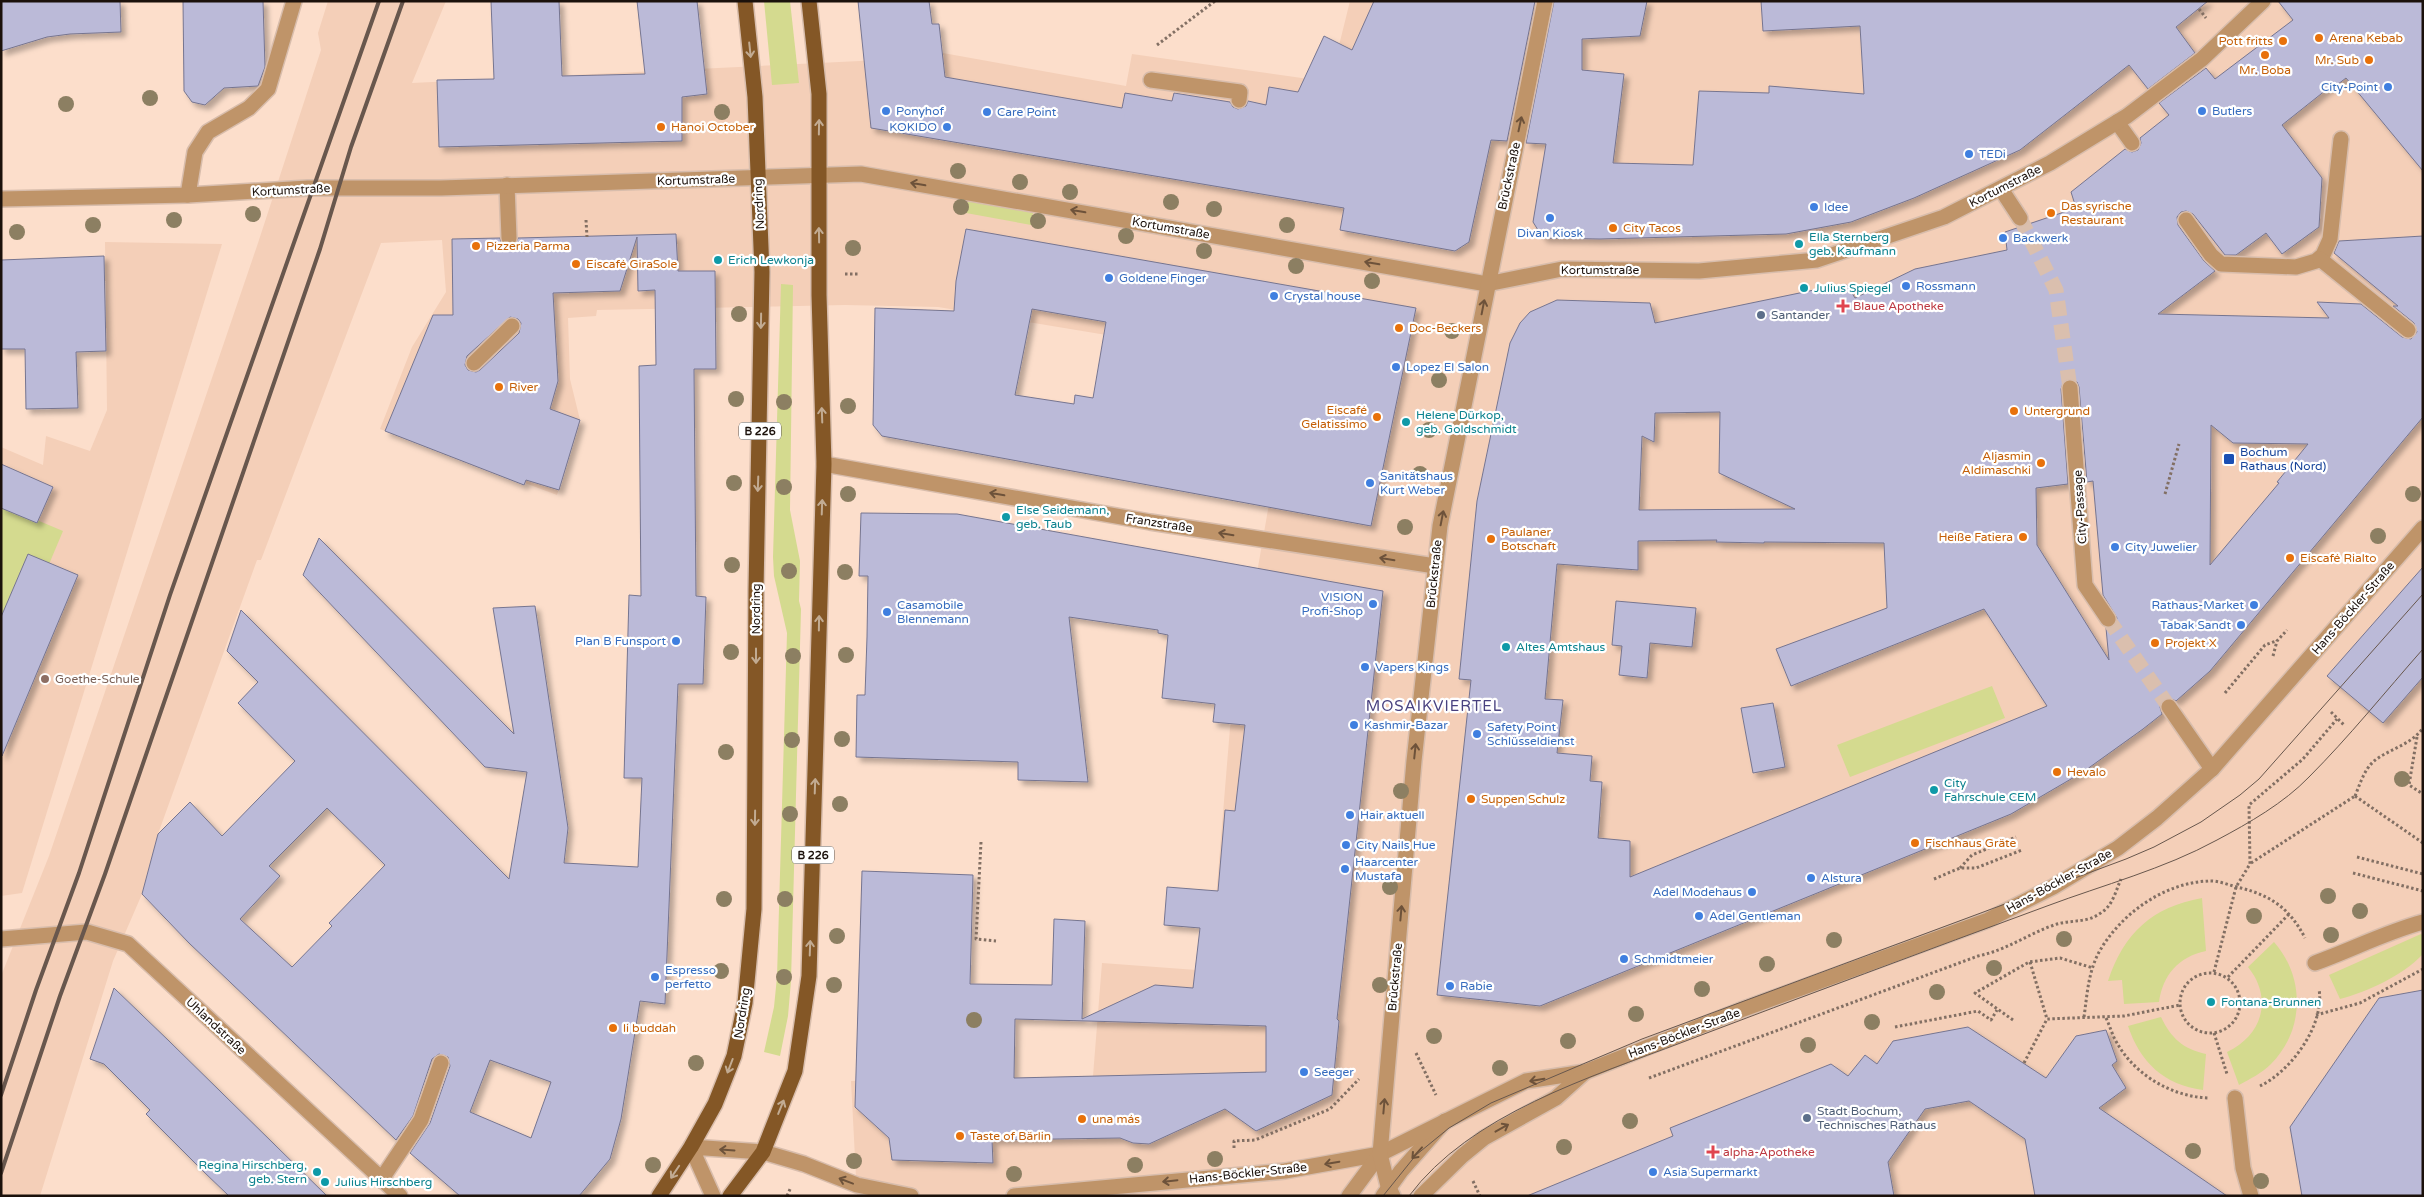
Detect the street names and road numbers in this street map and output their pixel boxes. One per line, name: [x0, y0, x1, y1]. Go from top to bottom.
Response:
street label: Brückstraße: [1495, 141, 1523, 211]
street label: Kortumstraße: [1967, 162, 2043, 210]
street label: Kortumstraße: [656, 172, 736, 188]
street label: Nordring: [751, 178, 767, 230]
street label: Kortumstraße: [251, 181, 331, 199]
street label: Kortumstraße: [1131, 214, 1211, 242]
street label: Kortumstraße: [1561, 263, 1639, 277]
road number: B 226: [739, 422, 781, 440]
street label: City-Passage: [2070, 469, 2090, 545]
street label: Franzstraße: [1125, 511, 1194, 535]
street label: Brückstraße: [1423, 539, 1445, 609]
street label: Hans-Böckler-Straße: [2309, 559, 2397, 657]
street label: Nordring: [749, 583, 763, 635]
road number: B 226: [792, 846, 834, 864]
street label: Hans-Böckler-Straße: [2004, 846, 2114, 916]
street label: Brückstraße: [1385, 942, 1405, 1012]
street label: Nordring: [731, 987, 753, 1039]
street label: Uhlandstraße: [183, 995, 249, 1057]
street label: Hans-Böckler-Straße: [1626, 1005, 1742, 1061]
street label: Hans-Böckler-Straße: [1188, 1160, 1308, 1186]

